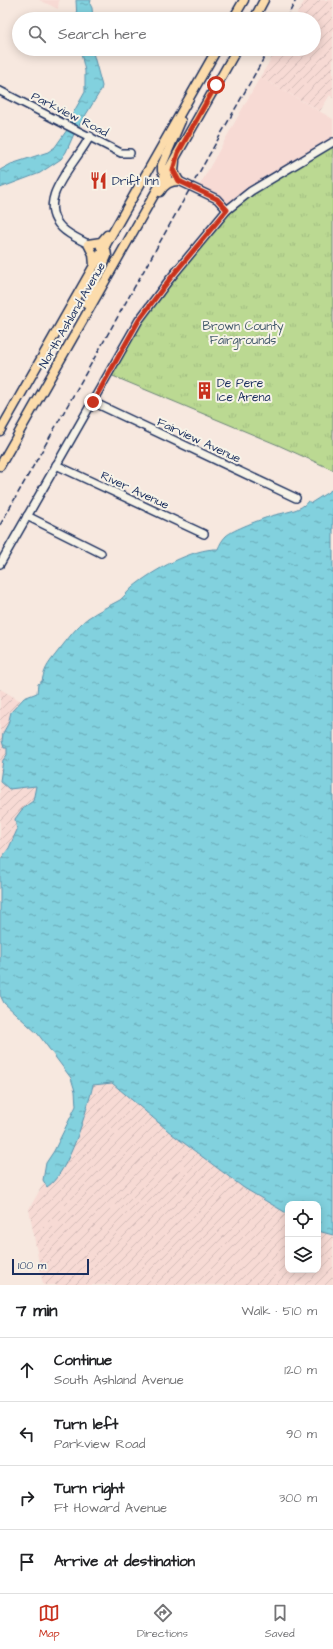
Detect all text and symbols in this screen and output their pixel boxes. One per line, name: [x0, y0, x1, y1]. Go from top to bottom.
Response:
search box: [12, 12, 321, 56]
icon: search: [26, 23, 48, 45]
text: Search here: [58, 24, 147, 45]
route start: [207, 76, 225, 94]
street label: Parkview Road: [28, 88, 111, 141]
restaurant icon: Drift Inn: [89, 171, 109, 191]
place label: Drift Inn: [112, 173, 159, 190]
street label: North Ashland Avenue: [35, 259, 110, 372]
park label: Brown County Fairgrounds: [202, 318, 284, 350]
place label: De Pere Ice Arena: [217, 375, 271, 406]
building icon: De Pere Ice Arena: [194, 380, 214, 400]
route end: [84, 393, 102, 411]
street label: Fairview Avenue: [154, 414, 244, 468]
street label: River Avenue: [98, 467, 172, 514]
map controls: [285, 1201, 321, 1273]
button: locate: [285, 1201, 321, 1237]
button: layers: [285, 1237, 321, 1273]
scale bar: [12, 1257, 89, 1276]
text: 100 m: [18, 1258, 46, 1273]
text: 7 min: [16, 1299, 58, 1323]
text: Walk · 510 m: [242, 1302, 317, 1320]
text: Continue: [54, 1350, 112, 1371]
icon: ahead: [16, 1359, 38, 1381]
text: 120 m: [284, 1361, 317, 1379]
text: South Ashland Avenue: [54, 1371, 184, 1389]
text: Turn left: [54, 1414, 118, 1435]
icon: left: [16, 1423, 38, 1445]
text: 90 m: [286, 1425, 317, 1443]
text: Parkview Road: [54, 1435, 145, 1453]
text: Turn right: [54, 1478, 125, 1499]
icon: right: [16, 1487, 38, 1509]
text: 300 m: [279, 1489, 317, 1507]
text: Ft Howard Avenue: [54, 1499, 167, 1517]
icon: arrive: [16, 1551, 38, 1573]
text: Arrive at destination: [54, 1551, 195, 1572]
tab: Map: [38, 1602, 60, 1641]
tab: Directions: [137, 1602, 188, 1641]
tab: Saved: [265, 1602, 295, 1641]

